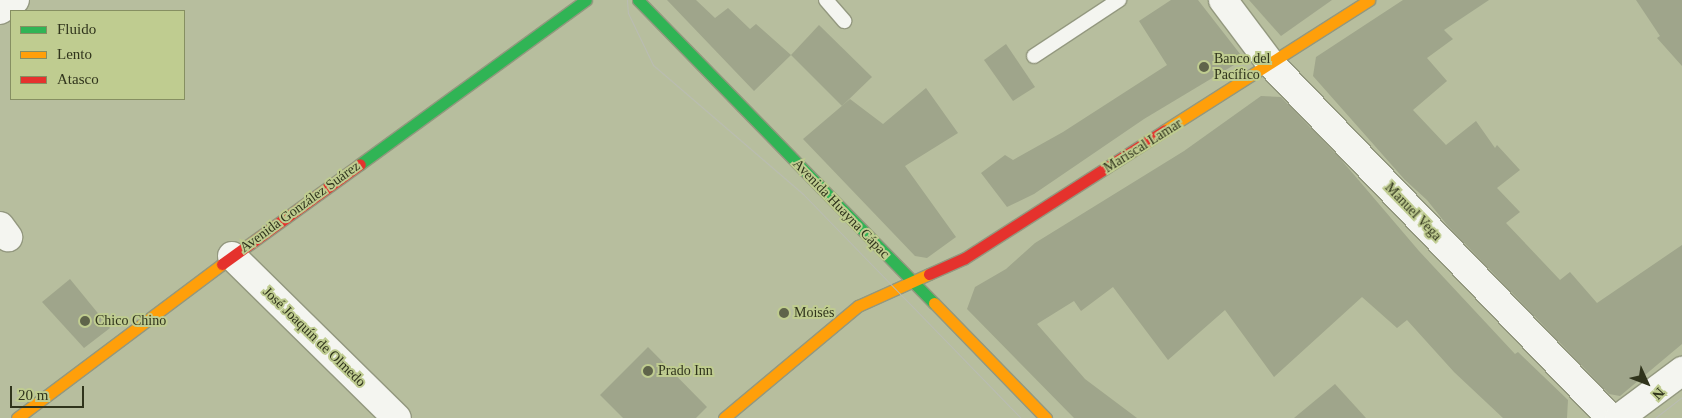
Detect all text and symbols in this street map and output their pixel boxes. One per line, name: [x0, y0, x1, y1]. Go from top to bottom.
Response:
legend: [10, 10, 185, 100]
text: Fluido: [57, 21, 96, 37]
text: Lento: [57, 46, 92, 62]
place label: Banco del Pacífico: [1214, 51, 1270, 84]
marker: Banco del Pacífico: [1198, 61, 1210, 73]
text: Atasco: [57, 71, 99, 87]
street label: Mariscal Lamar: [1101, 115, 1185, 177]
street label: Avenida Huayna Cápac: [789, 156, 893, 262]
street label: Avenida González Suárez: [237, 158, 363, 256]
street label: Manuel Vega: [1381, 179, 1445, 245]
street label: José Joaquín de Olmedo: [259, 284, 369, 390]
place label: Moisés: [794, 305, 834, 321]
marker: Moisés: [778, 307, 790, 319]
place label: Chico Chino: [95, 313, 166, 329]
marker: Chico Chino: [79, 315, 91, 327]
north arrow: [1622, 358, 1672, 408]
place label: Prado Inn: [658, 363, 713, 379]
marker: Prado Inn: [642, 365, 654, 377]
scale bar: [12, 376, 86, 408]
text: N: [1649, 385, 1667, 402]
text: 20 m: [18, 387, 48, 403]

